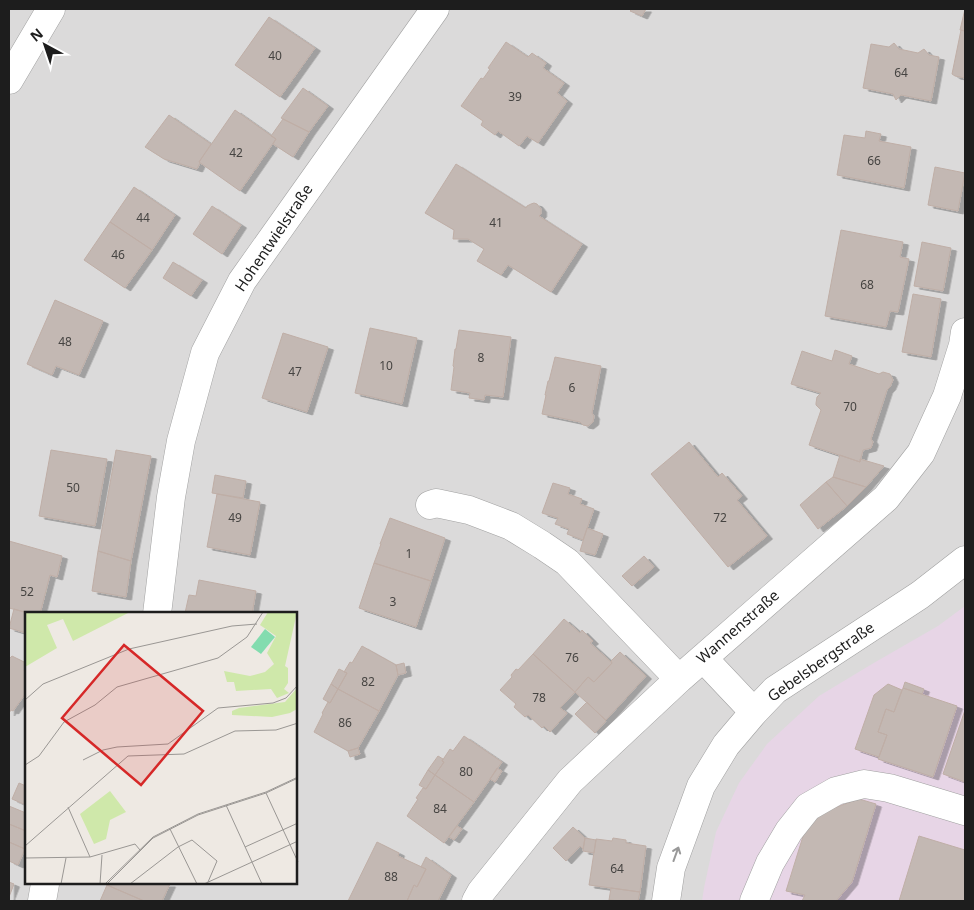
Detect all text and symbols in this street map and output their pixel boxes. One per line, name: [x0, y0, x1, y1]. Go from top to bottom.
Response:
north arrow: [20, 20, 70, 70]
text: N: [26, 24, 47, 46]
house number: 40: [268, 47, 282, 64]
house number: 64: [894, 64, 908, 81]
house number: 39: [508, 88, 522, 105]
house number: 42: [229, 144, 243, 161]
house number: 66: [867, 152, 881, 169]
street label: Hohentwielstraße: [230, 180, 317, 295]
house number: 44: [136, 209, 150, 226]
house number: 41: [489, 214, 503, 231]
house number: 46: [111, 246, 125, 263]
house number: 68: [860, 276, 874, 293]
house number: 48: [58, 333, 72, 350]
house number: 8: [478, 349, 485, 366]
house number: 10: [379, 357, 393, 374]
house number: 47: [288, 363, 302, 380]
house number: 6: [569, 379, 576, 396]
house number: 70: [843, 398, 857, 415]
house number: 50: [66, 479, 80, 496]
house number: 49: [228, 509, 242, 526]
house number: 72: [713, 509, 727, 526]
house number: 1: [406, 545, 412, 562]
house number: 52: [20, 583, 34, 600]
street label: Wannenstraße: [692, 585, 783, 668]
house number: 3: [390, 593, 397, 610]
inset map: [25, 612, 298, 885]
street label: Gebelsbergstraße: [763, 617, 878, 705]
house number: 76: [565, 649, 579, 666]
house number: 82: [361, 673, 375, 690]
house number: 78: [532, 689, 546, 706]
house number: 86: [338, 714, 352, 731]
house number: 80: [459, 763, 473, 780]
house number: 84: [433, 800, 447, 817]
one-way arrow: [672, 847, 681, 862]
house number: 64: [610, 860, 624, 877]
house number: 88: [384, 868, 398, 885]

